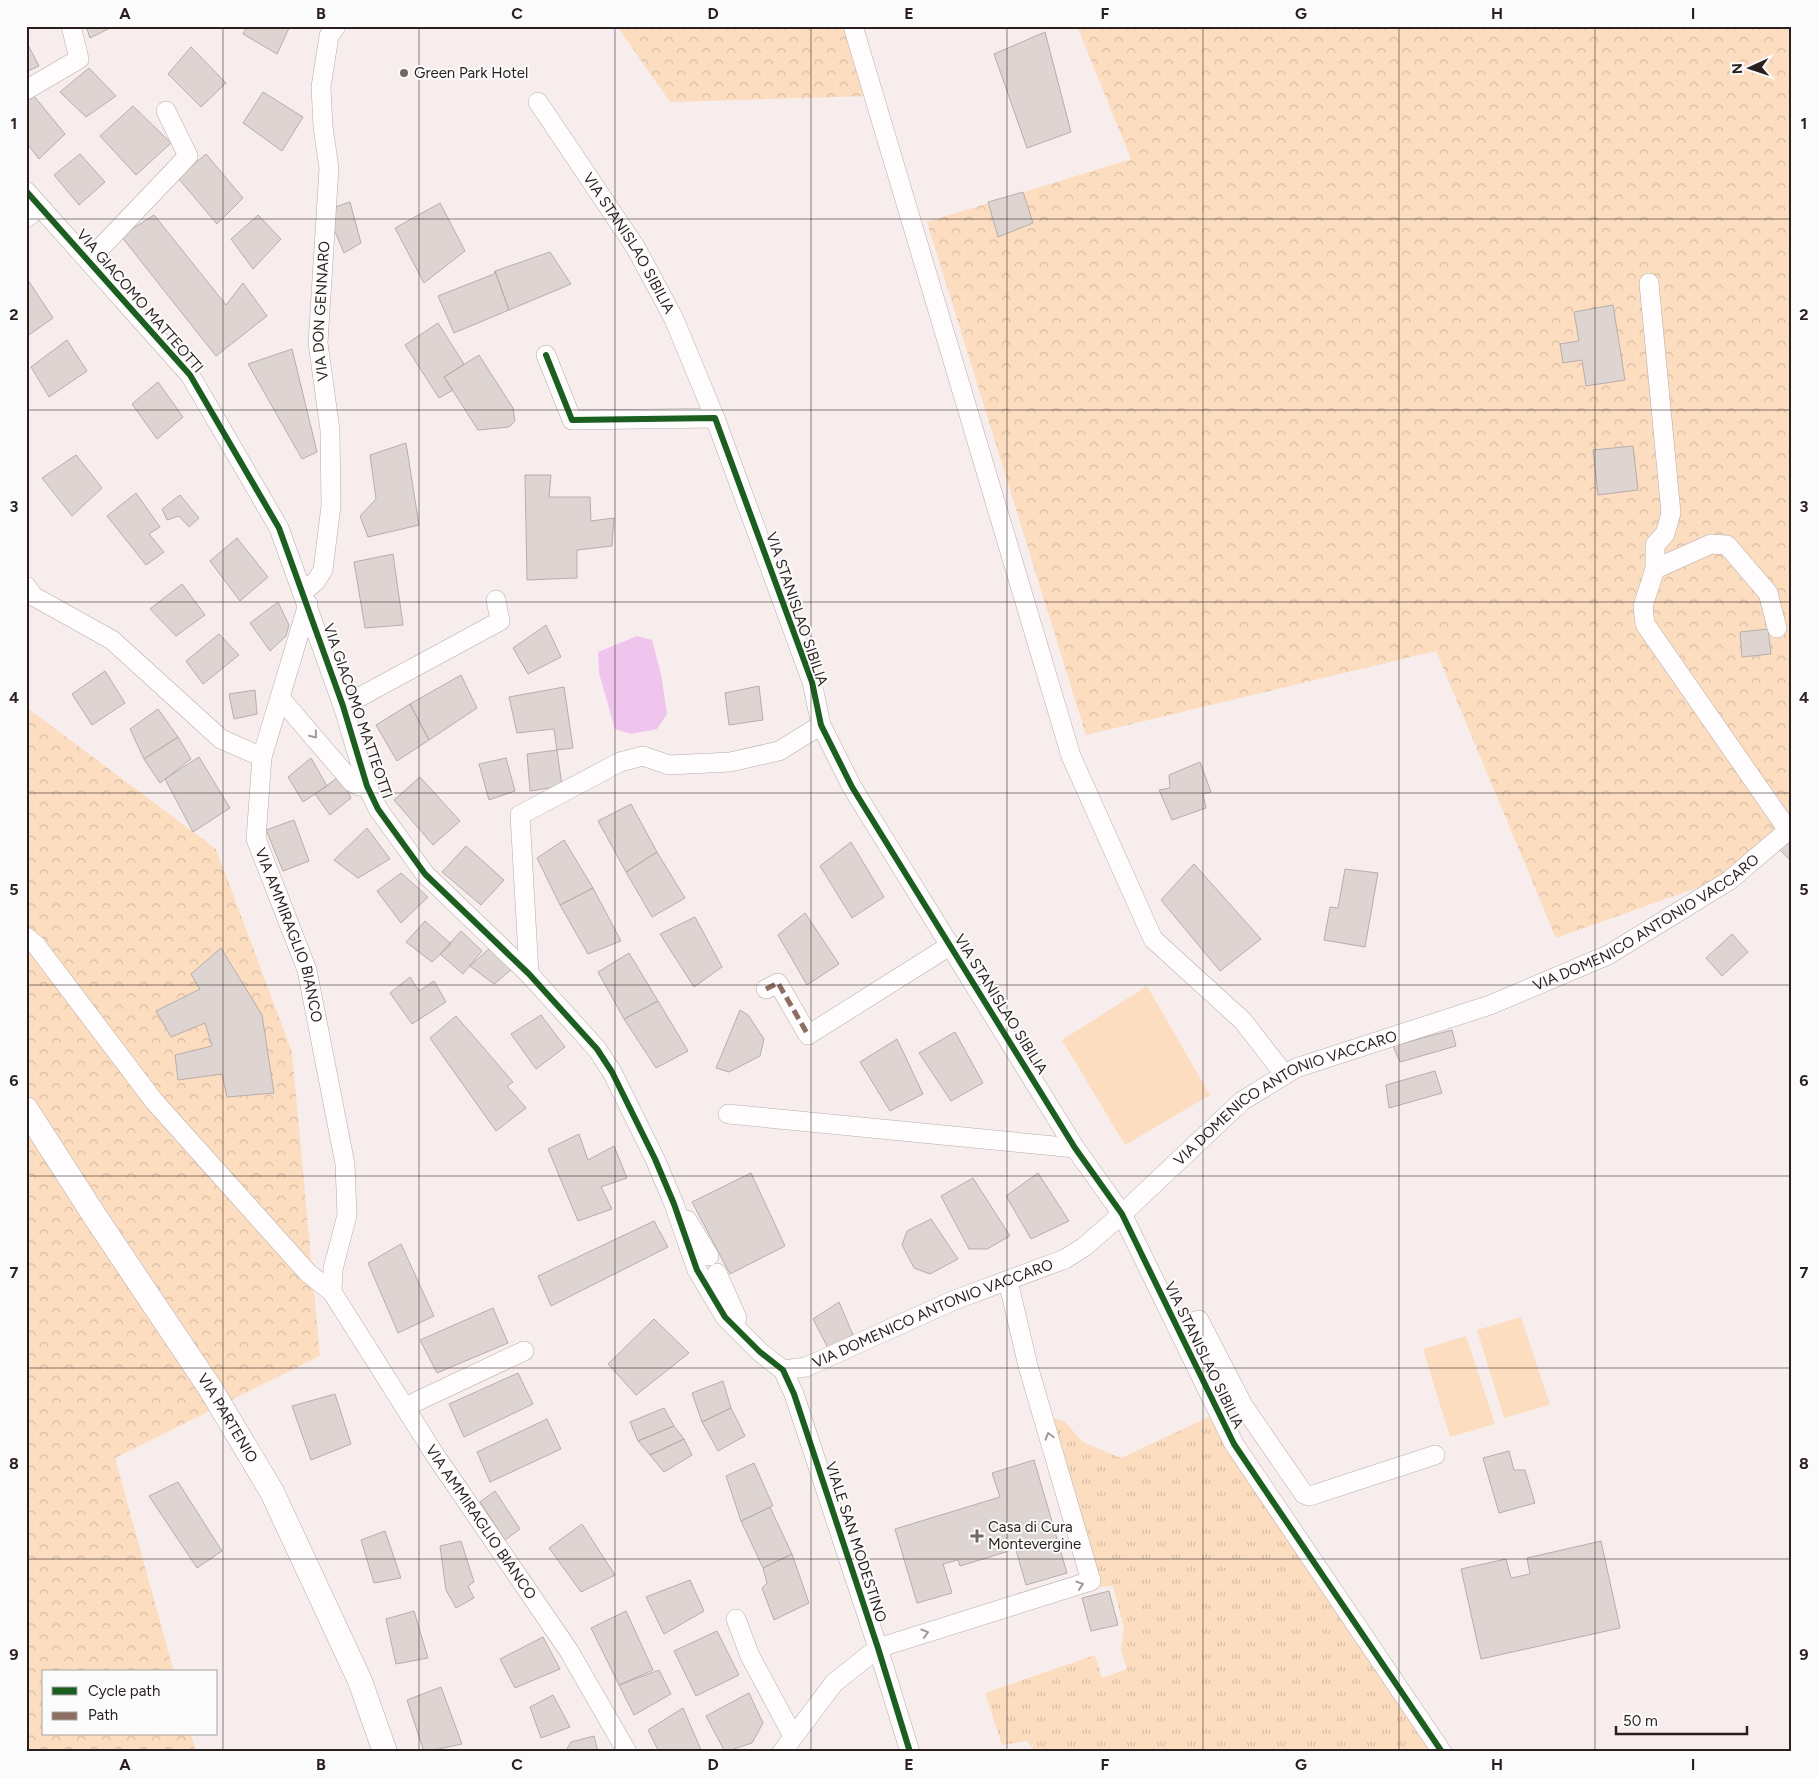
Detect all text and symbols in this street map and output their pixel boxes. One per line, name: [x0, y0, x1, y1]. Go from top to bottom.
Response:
text: A: [119, 4, 131, 23]
text: B: [316, 4, 326, 23]
text: C: [511, 4, 523, 23]
text: D: [707, 4, 719, 23]
text: E: [904, 4, 914, 23]
text: F: [1101, 4, 1110, 23]
text: G: [1295, 4, 1307, 23]
text: H: [1491, 4, 1503, 23]
text: I: [1691, 4, 1695, 23]
north arrow: [1726, 42, 1776, 92]
text: N: [1729, 63, 1746, 75]
place label: Green Park Hotel: [414, 64, 528, 82]
marker: Green Park Hotel: [398, 67, 410, 79]
text: 1: [11, 114, 17, 133]
text: 1: [1801, 114, 1807, 133]
street label: VIA STANISLAO SIBILIA: [579, 169, 678, 317]
street label: VIA GIACOMO MATTEOTTI: [73, 226, 207, 376]
street label: VIA DON GENNARO: [309, 240, 333, 382]
text: 2: [9, 305, 19, 324]
text: 2: [1799, 305, 1809, 324]
text: 3: [10, 497, 19, 516]
text: 3: [1800, 497, 1809, 516]
street label: VIA STANISLAO SIBILIA: [762, 530, 832, 688]
street label: VIA GIACOMO MATTEOTTI: [320, 621, 396, 801]
text: 4: [9, 688, 19, 707]
text: 4: [1799, 688, 1809, 707]
one-way arrow: [308, 730, 317, 739]
street label: VIA AMMIRAGLIO BIANCO: [251, 845, 326, 1024]
street label: VIA DOMENICO ANTONIO VACCARO: [1530, 850, 1763, 995]
text: 5: [9, 880, 19, 899]
text: 5: [1799, 880, 1809, 899]
street label: VIA STANISLAO SIBILIA: [951, 931, 1051, 1077]
street label: VIA DOMENICO ANTONIO VACCARO: [1170, 1027, 1399, 1169]
text: 6: [9, 1071, 19, 1090]
text: 6: [1799, 1071, 1809, 1090]
street label: VIA DOMENICO ANTONIO VACCARO: [810, 1255, 1056, 1372]
text: 7: [10, 1263, 19, 1282]
text: 7: [1800, 1263, 1809, 1282]
street label: VIA STANISLAO SIBILIA: [1161, 1279, 1247, 1431]
street label: VIA PARTENIO: [194, 1370, 261, 1466]
one-way arrow: [1044, 1433, 1054, 1441]
street label: VIA AMMIRAGLIO BIANCO: [422, 1441, 540, 1603]
text: 8: [9, 1454, 19, 1473]
text: 8: [1799, 1454, 1809, 1473]
street label: VIALE SAN MODESTINO: [821, 1459, 891, 1625]
place label: Casa di Cura Montevergine: [988, 1518, 1081, 1553]
marker: Casa di Cura Montevergine: [970, 1529, 984, 1543]
one-way arrow: [1075, 1580, 1083, 1590]
one-way arrow: [920, 1629, 928, 1639]
text: 9: [9, 1645, 19, 1664]
text: 9: [1799, 1645, 1809, 1664]
legend: [42, 1670, 218, 1736]
text: Cycle path: [88, 1682, 160, 1700]
scale bar: [1616, 1703, 1747, 1735]
text: Path: [88, 1706, 118, 1724]
text: 50 m: [1623, 1712, 1658, 1730]
text: A: [119, 1755, 131, 1774]
text: B: [316, 1755, 326, 1774]
text: C: [511, 1755, 523, 1774]
text: D: [707, 1755, 719, 1774]
text: E: [904, 1755, 914, 1774]
text: F: [1101, 1755, 1110, 1774]
text: G: [1295, 1755, 1307, 1774]
text: H: [1491, 1755, 1503, 1774]
text: I: [1691, 1755, 1695, 1774]

